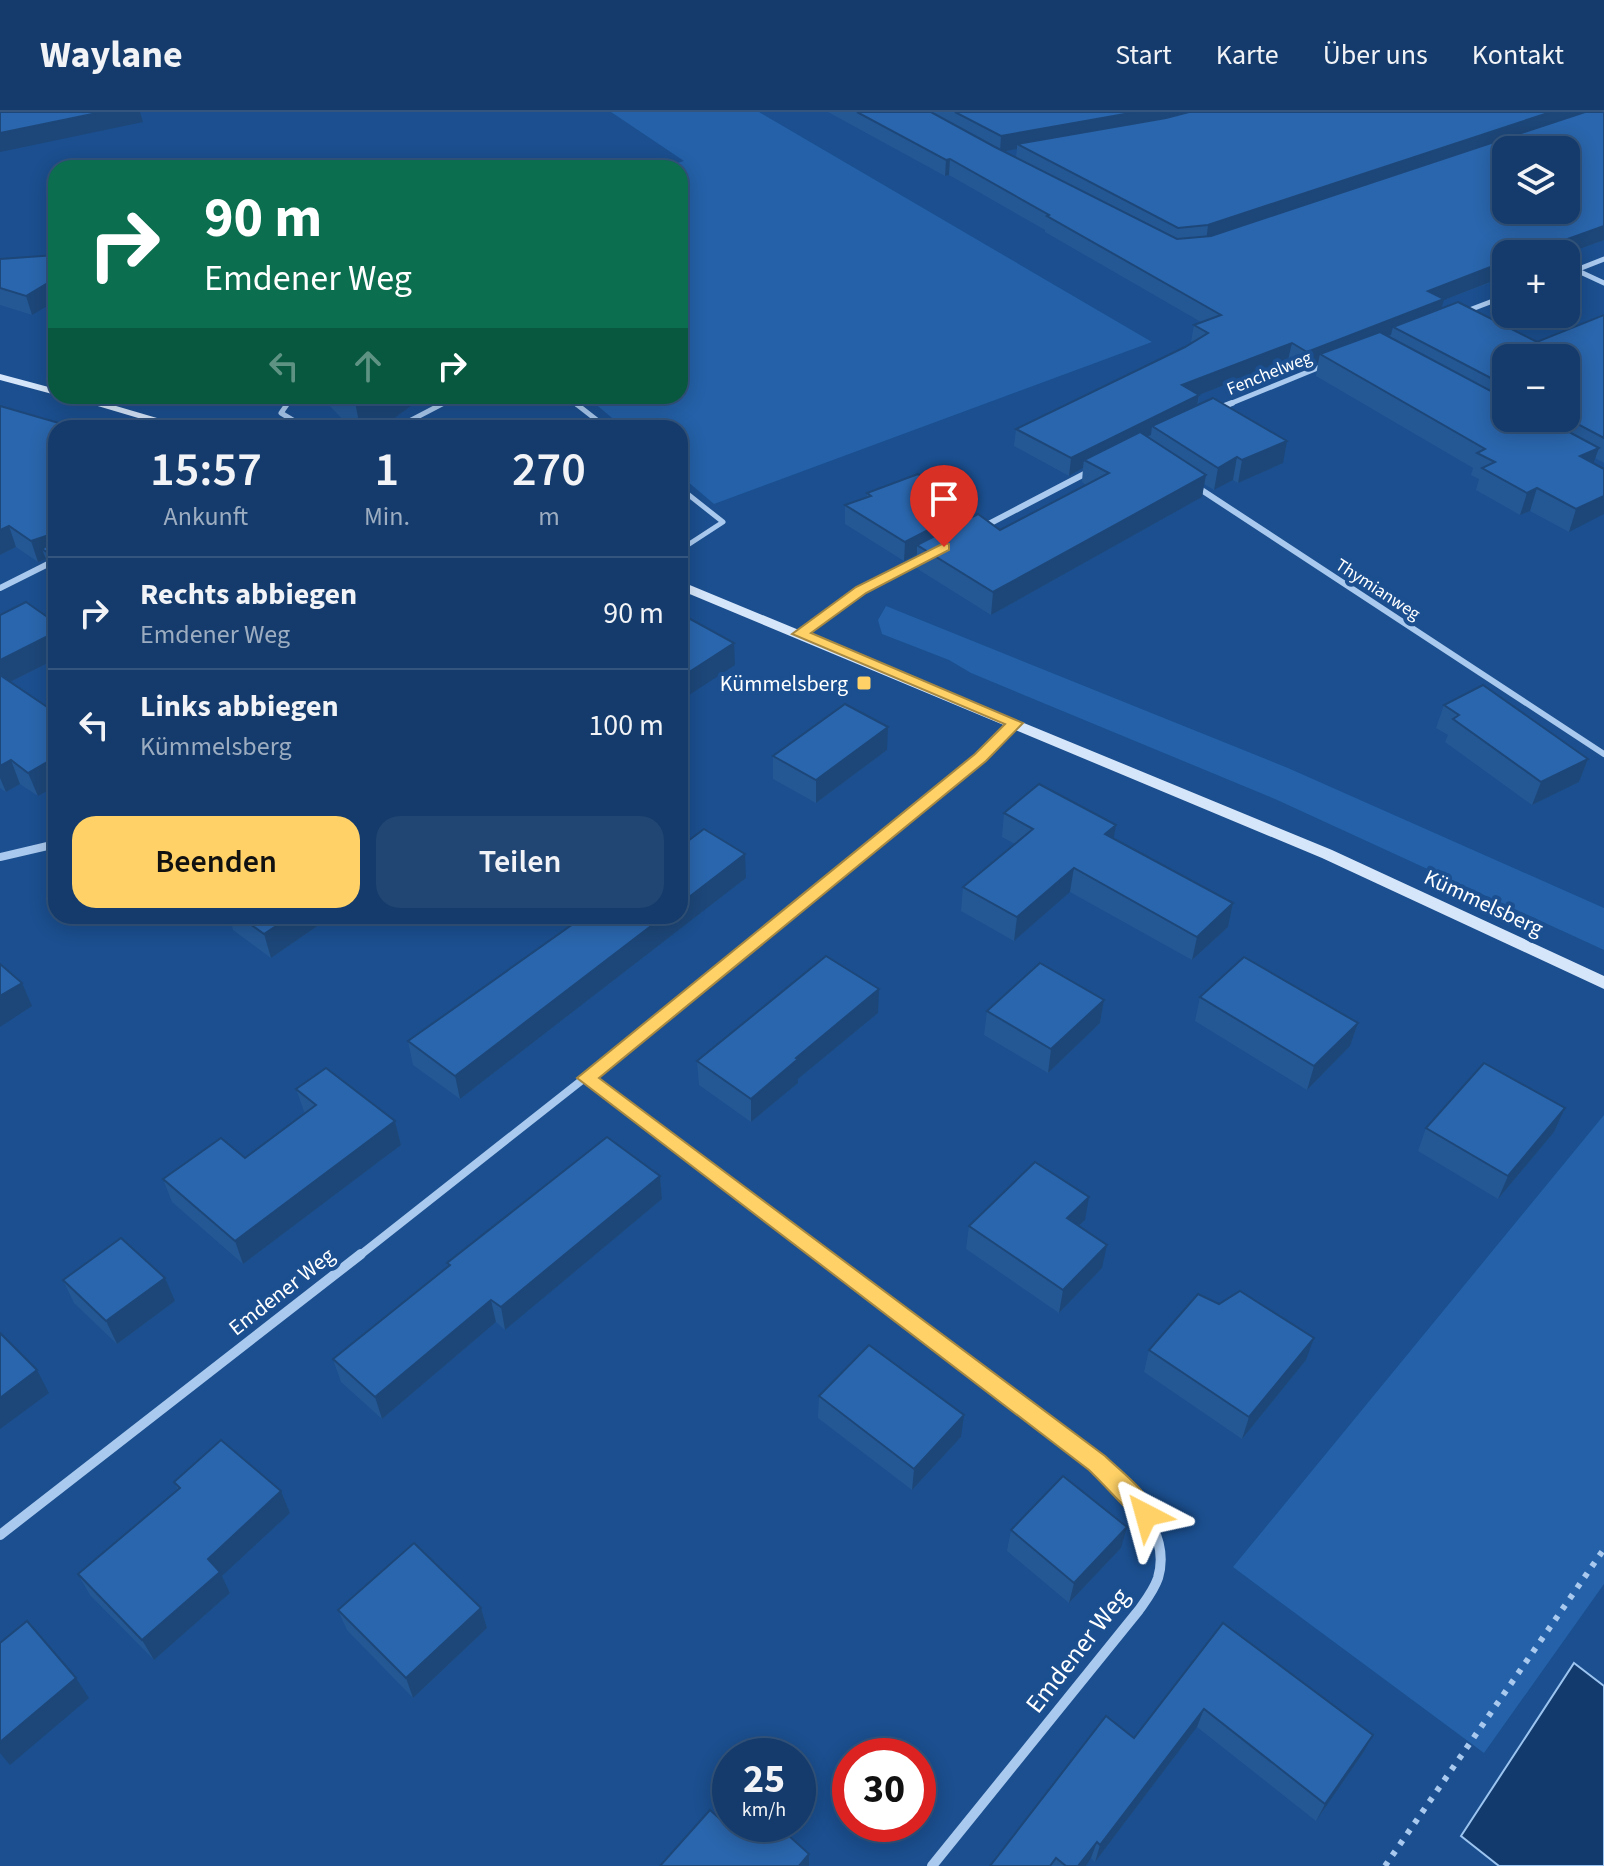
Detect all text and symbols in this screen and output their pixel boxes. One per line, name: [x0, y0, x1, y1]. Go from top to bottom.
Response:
text: Waylane: [40, 28, 183, 82]
text: Start: [1115, 35, 1172, 75]
text: Karte: [1216, 35, 1279, 75]
text: Über uns: [1323, 35, 1428, 75]
text: Kontakt: [1472, 35, 1564, 75]
map controls: [1492, 136, 1580, 432]
button: layers: [1492, 136, 1580, 224]
text: 90 m: [204, 179, 322, 258]
icon: right: [72, 192, 176, 296]
button: +: [1492, 240, 1580, 328]
text: Emdener Weg: [204, 253, 412, 304]
icon: left: [262, 344, 306, 388]
icon: ahead: [346, 344, 390, 388]
icon: right: [430, 344, 474, 388]
button: −: [1492, 344, 1580, 432]
street label: Fenchelweg: [1223, 345, 1315, 402]
text: 15:57: [150, 436, 262, 504]
text: 1: [375, 436, 399, 504]
text: 270: [512, 436, 586, 504]
pin: [910, 465, 978, 547]
icon: arrive: [922, 477, 966, 521]
text: Ankunft: [164, 498, 248, 535]
text: Min.: [364, 498, 410, 535]
text: m: [538, 498, 560, 535]
street label: Thymianweg: [1330, 553, 1425, 626]
text: Rechts abbiegen: [140, 573, 357, 616]
icon: right: [72, 591, 116, 635]
text: 90 m: [603, 592, 664, 635]
text: Emdener Weg: [140, 616, 290, 653]
place label: Kümmelsberg: [720, 668, 848, 700]
marker: Kümmelsberg: [855, 674, 873, 692]
text: Links abbiegen: [140, 685, 339, 728]
icon: left: [72, 703, 116, 747]
text: 100 m: [588, 704, 664, 747]
text: Kümmelsberg: [140, 728, 292, 765]
button: Beenden: [72, 816, 360, 908]
button: Teilen: [376, 816, 664, 908]
street label: Kümmelsberg: [1419, 861, 1548, 944]
street label: Emdener Weg: [222, 1240, 342, 1343]
position arrow: [1104, 1473, 1188, 1557]
street label: Emdener Weg: [1017, 1580, 1138, 1721]
speed limit sign: 30: [832, 1738, 936, 1842]
text: 25: [743, 1751, 785, 1808]
text: km/h: [742, 1796, 786, 1824]

